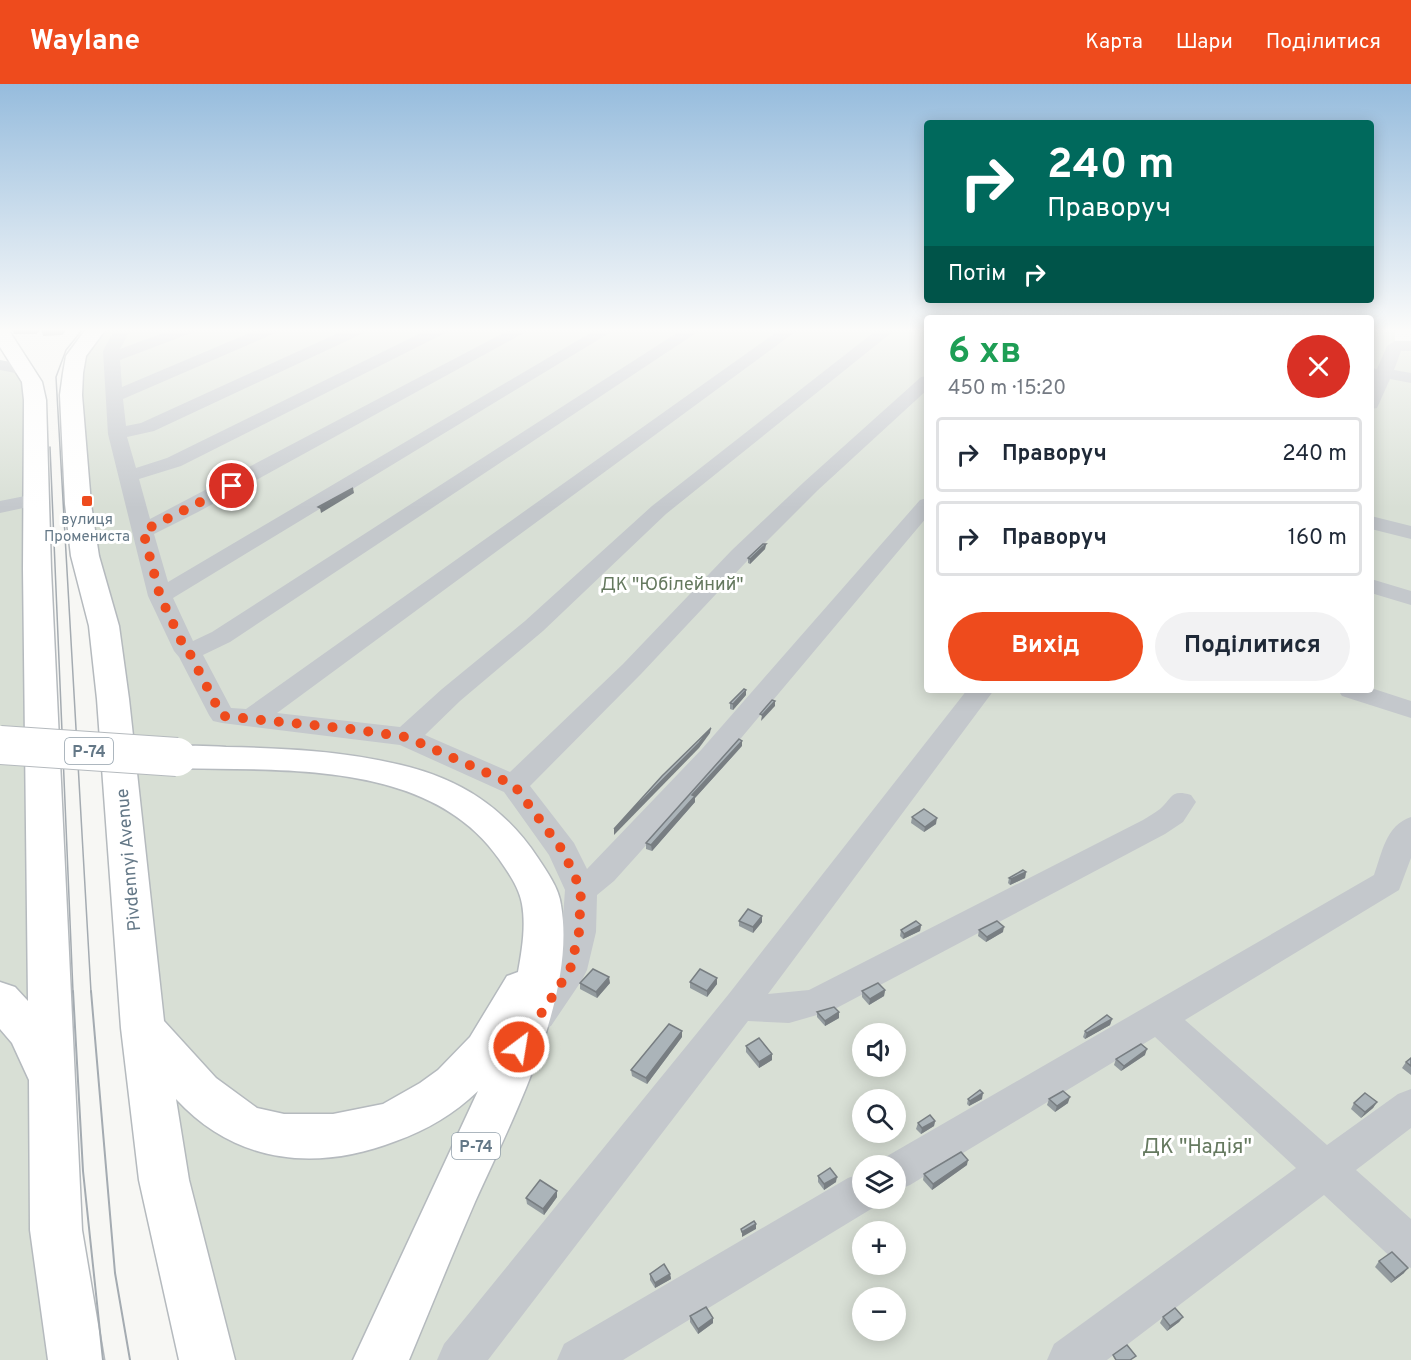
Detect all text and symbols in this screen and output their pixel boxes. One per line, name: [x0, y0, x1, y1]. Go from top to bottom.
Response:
text: Waylane: [30, 24, 140, 60]
text: Карта: [1085, 29, 1143, 56]
text: Шари: [1176, 29, 1233, 56]
text: Поділитися: [1266, 29, 1381, 56]
text: 240 m: [1047, 140, 1175, 193]
icon: right: [948, 144, 1026, 222]
text: Праворуч: [1047, 192, 1171, 226]
icon: right: [1018, 258, 1051, 291]
text: Потім: [948, 261, 1006, 288]
text: 6 хв: [948, 330, 1021, 376]
button: close: [1287, 335, 1350, 398]
text: 450 m · 15:20: [948, 376, 1066, 402]
icon: right: [951, 438, 984, 471]
text: Праворуч: [1002, 441, 1107, 468]
text: 240 m: [1282, 441, 1347, 468]
pin: [206, 460, 257, 511]
icon: arrive: [215, 469, 248, 502]
marker: вулиця Промениста: [80, 494, 94, 508]
place label: вулиця Промениста: [44, 511, 130, 547]
icon: right: [951, 522, 984, 555]
text: Праворуч: [1002, 525, 1107, 552]
text: 160 m: [1288, 525, 1347, 552]
park label: ДК "Юбілейний": [600, 574, 744, 597]
button: Вихід: [948, 612, 1143, 681]
button: Поділитися: [1155, 612, 1350, 681]
road number: Р-74: [65, 738, 113, 764]
street label: Pivdennyi Avenue: [112, 788, 147, 932]
position arrow: [487, 1015, 551, 1079]
map controls: [852, 1023, 906, 1341]
button: sound: [852, 1023, 906, 1077]
button: search: [852, 1089, 906, 1143]
road number: Р-74: [452, 1133, 500, 1159]
park label: ДК "Надія": [1142, 1134, 1252, 1161]
button: layers: [852, 1155, 906, 1209]
button: +: [852, 1221, 906, 1275]
button: −: [852, 1287, 906, 1341]

